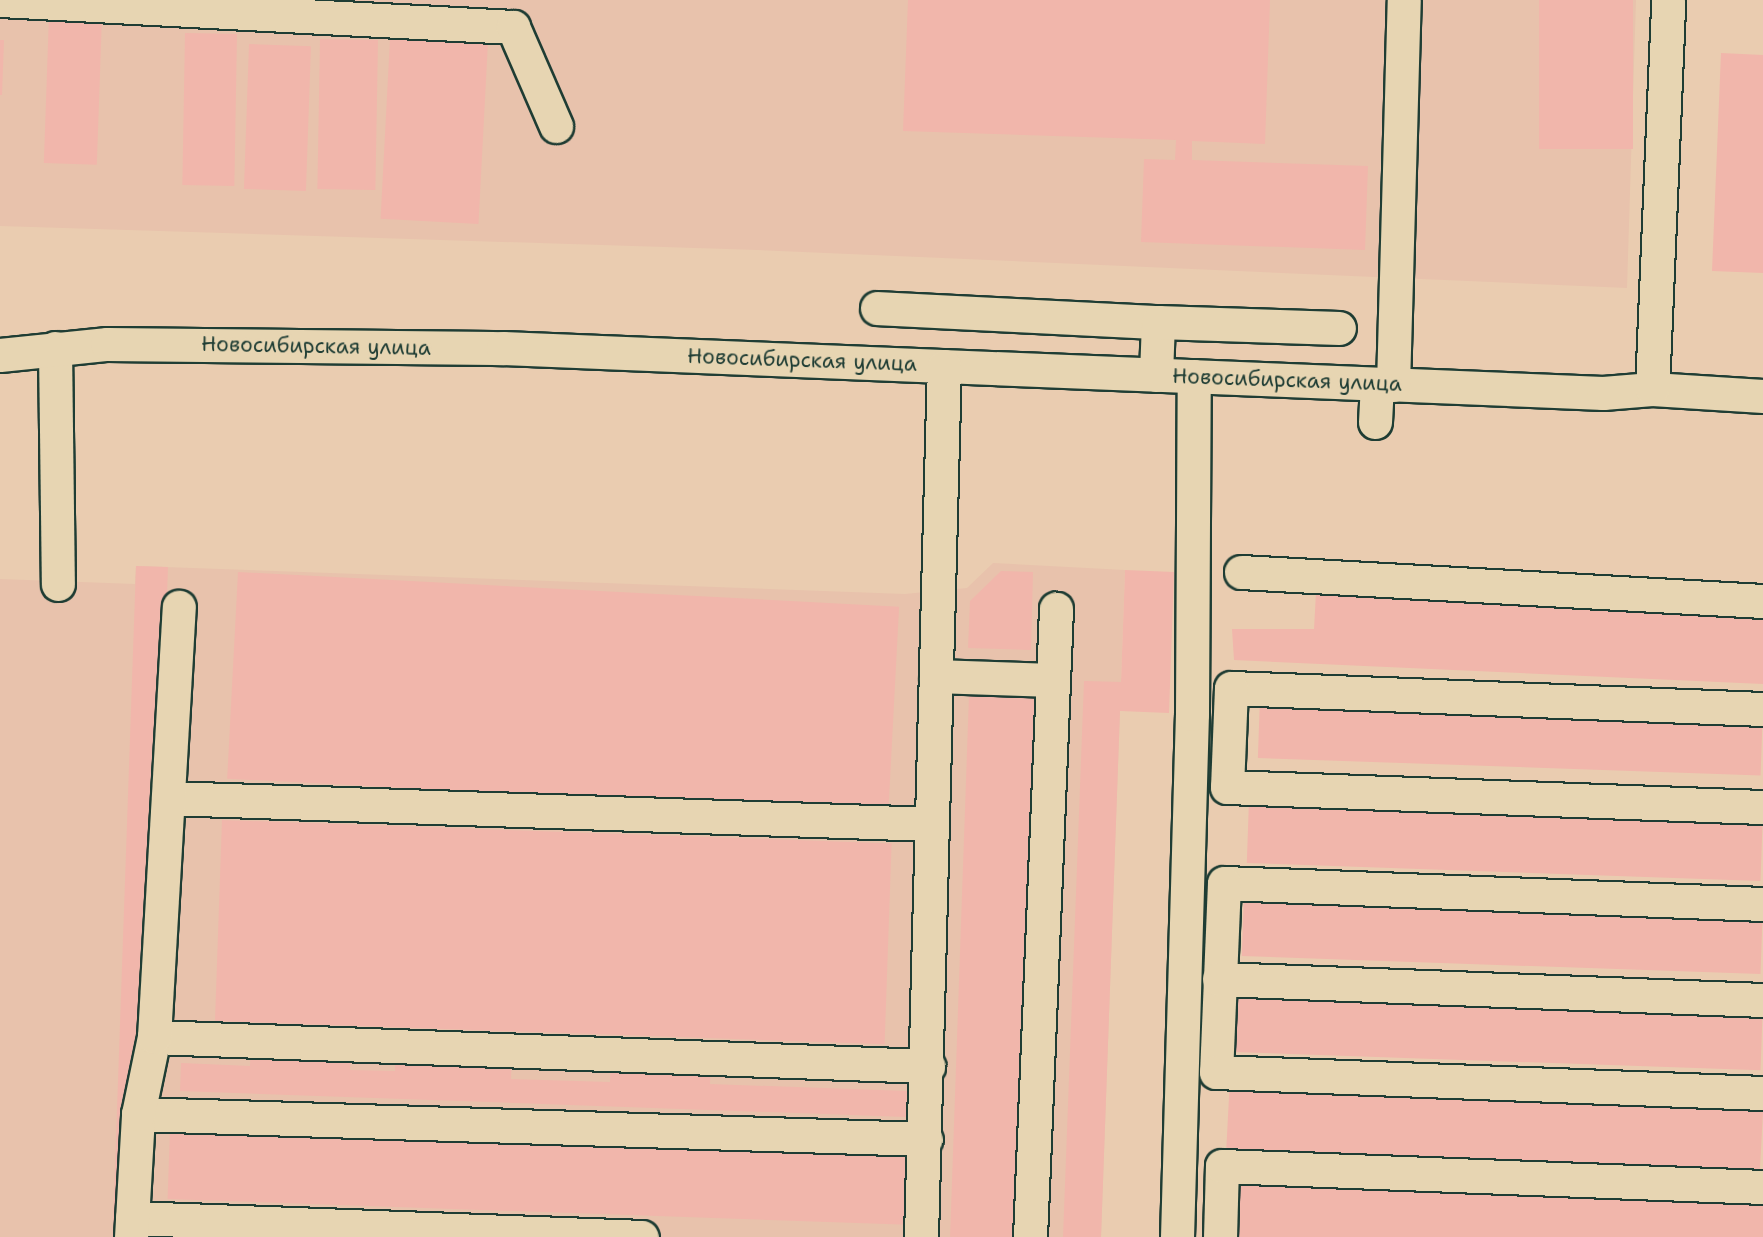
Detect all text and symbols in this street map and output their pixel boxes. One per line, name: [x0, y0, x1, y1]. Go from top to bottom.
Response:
street label: Новосибирская улица: [201, 331, 431, 361]
street label: Новосибирская улица: [687, 343, 917, 377]
street label: Новосибирская улица: [1172, 363, 1402, 397]

